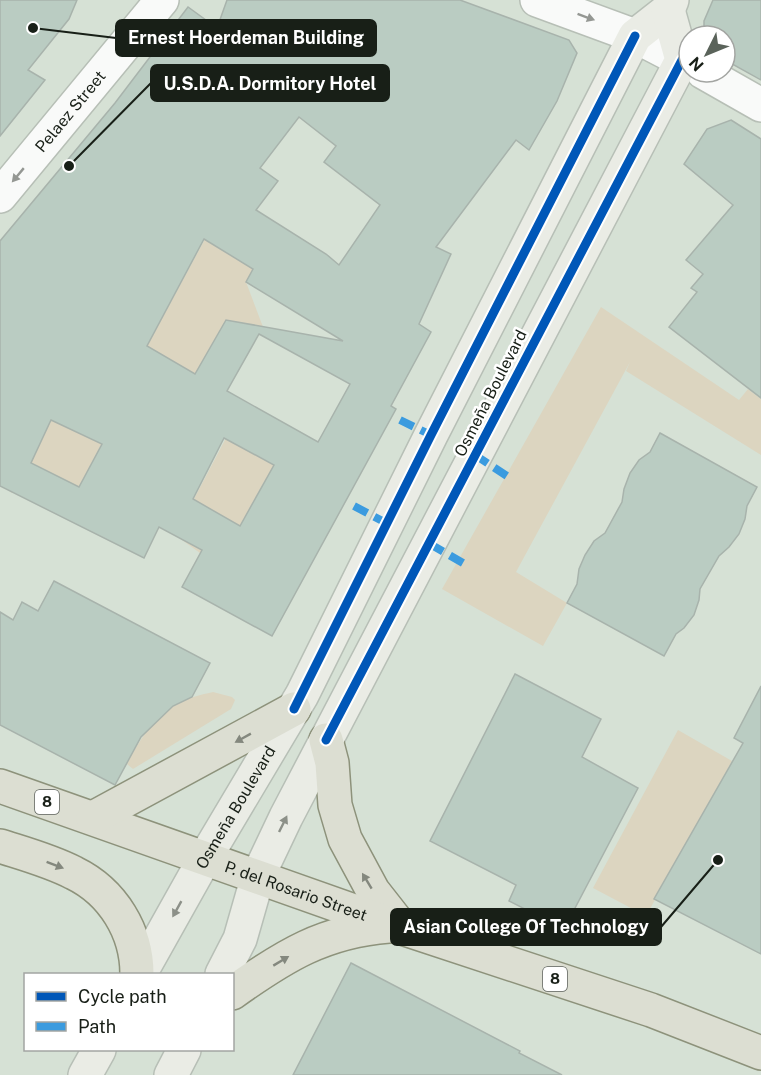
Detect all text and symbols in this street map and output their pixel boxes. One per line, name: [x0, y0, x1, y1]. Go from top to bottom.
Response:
one-way arrow: [578, 12, 596, 22]
callout: Ernest Hoerdeman Building: [116, 20, 376, 56]
north arrow: [677, 24, 737, 84]
text: Ernest Hoerdeman Building: [128, 27, 364, 48]
text: N: [685, 53, 708, 75]
callout: U.S.D.A. Dormitory Hotel: [151, 65, 389, 101]
street label: Pelaez Street: [31, 67, 110, 156]
text: U.S.D.A. Dormitory Hotel: [164, 73, 377, 94]
one-way arrow: [12, 167, 25, 182]
street label: Osmeña Boulevard: [450, 327, 531, 460]
one-way arrow: [235, 732, 251, 743]
street label: Osmeña Boulevard: [192, 743, 280, 872]
road number: 8: [35, 790, 59, 814]
one-way arrow: [279, 815, 288, 832]
street label: P. del Rosario Street: [222, 857, 370, 925]
one-way arrow: [46, 861, 64, 871]
one-way arrow: [362, 873, 373, 889]
one-way arrow: [172, 901, 182, 918]
callout: Asian College Of Technology: [391, 909, 661, 945]
text: Asian College Of Technology: [403, 916, 649, 937]
one-way arrow: [273, 955, 289, 966]
road number: 8: [543, 967, 567, 991]
legend: [24, 973, 234, 1051]
text: Cycle path: [78, 986, 167, 1007]
text: Path: [78, 1016, 116, 1037]

